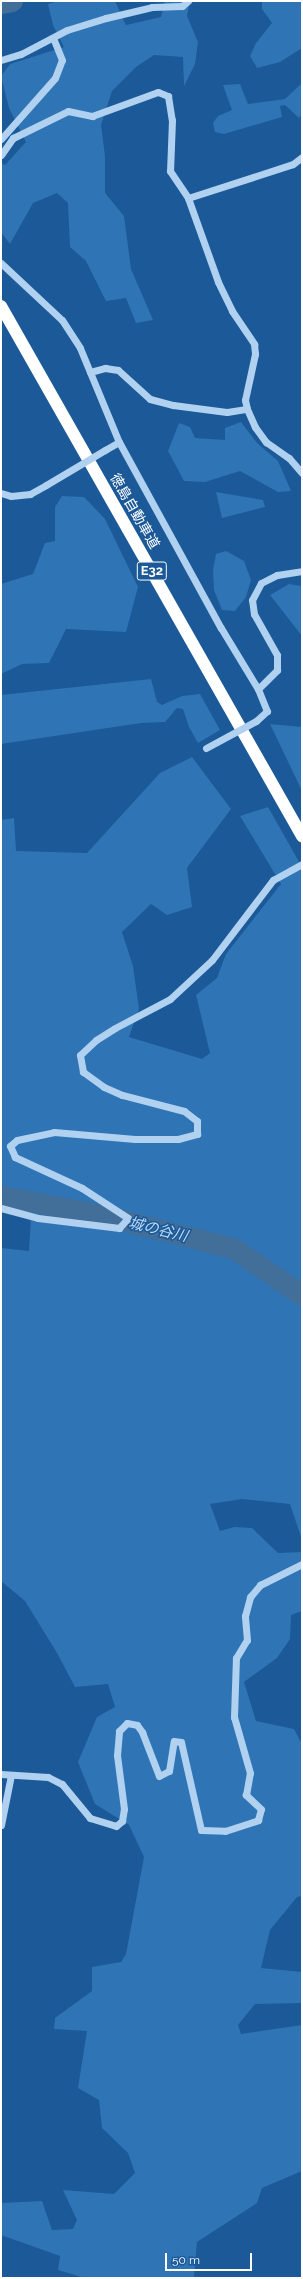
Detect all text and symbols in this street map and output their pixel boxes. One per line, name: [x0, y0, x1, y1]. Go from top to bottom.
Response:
street label: 徳島自動車道: [107, 470, 163, 552]
road number: E32: [136, 560, 168, 582]
water label: 城の谷川: [127, 1214, 189, 1246]
scale bar: [167, 2245, 254, 2271]
text: 50 m: [172, 2253, 200, 2267]

